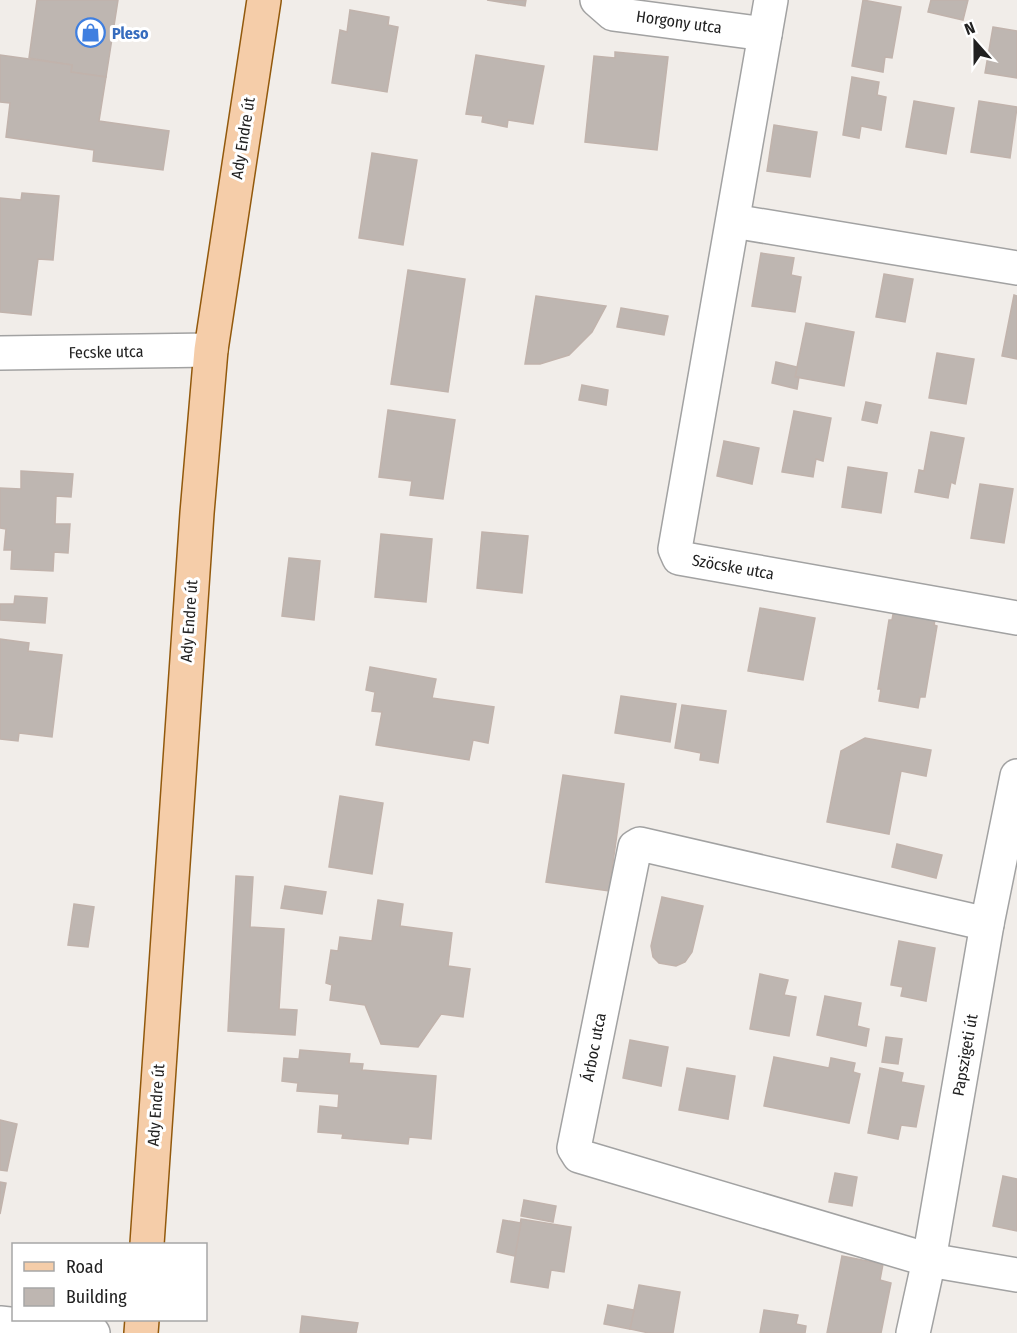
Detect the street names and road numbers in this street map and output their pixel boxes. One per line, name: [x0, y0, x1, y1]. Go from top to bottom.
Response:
street label: Horgony utca: [635, 7, 723, 37]
street label: Ady Endre út: [227, 95, 259, 180]
street label: Fecske utca: [68, 342, 144, 362]
street label: Szöcske utca: [691, 550, 776, 584]
street label: Ady Endre út: [177, 578, 201, 663]
street label: Árboc utca: [578, 1011, 610, 1083]
street label: Papszigeti út: [948, 1012, 982, 1097]
street label: Ady Endre út: [144, 1062, 168, 1147]

